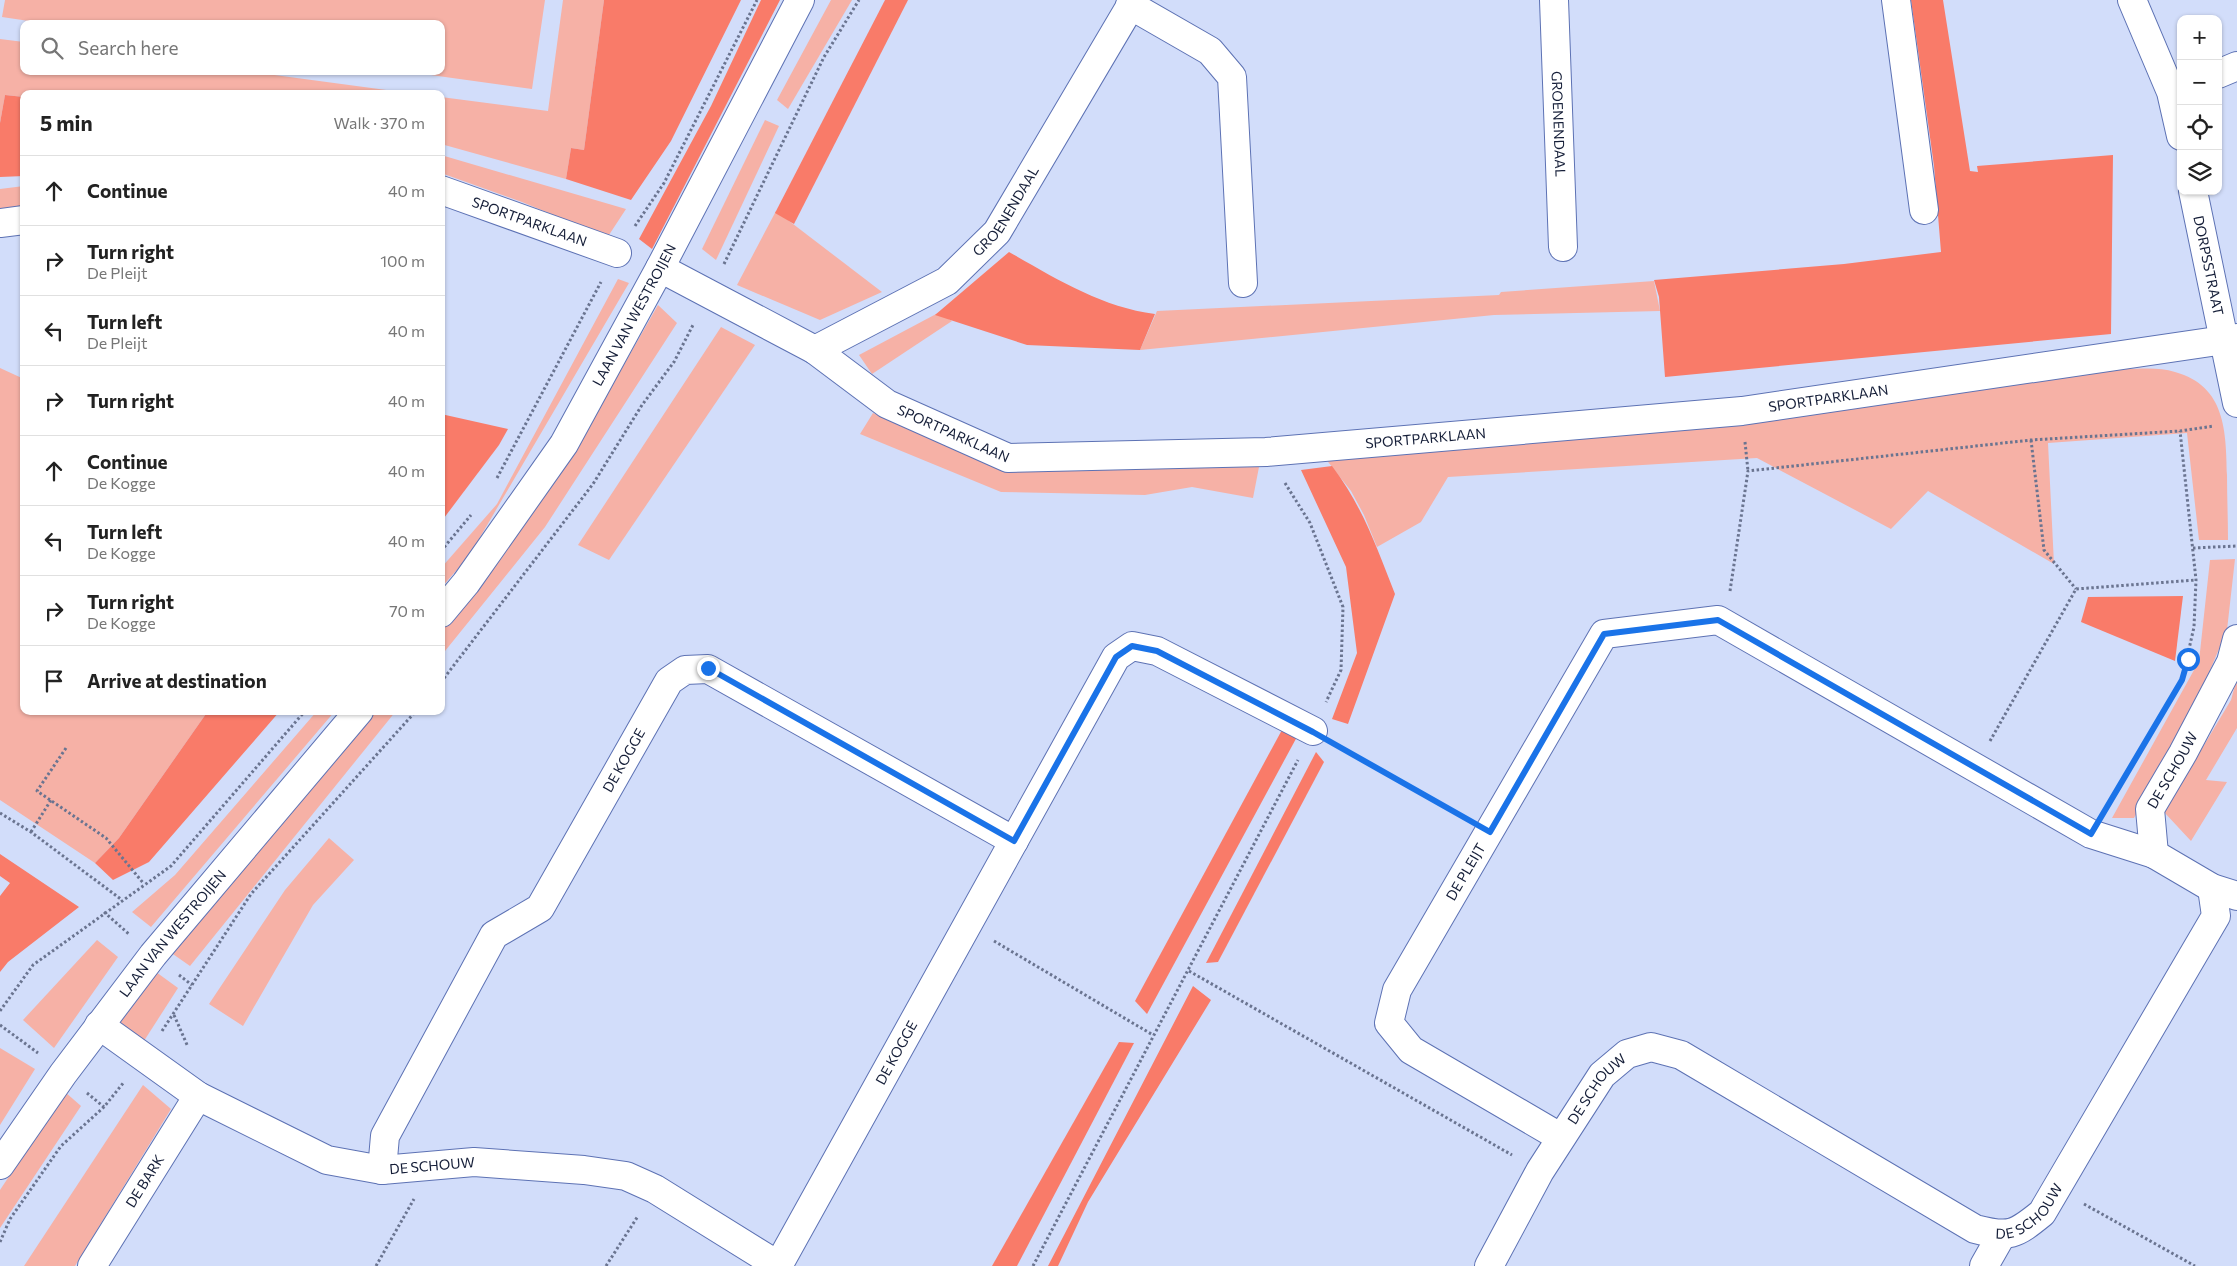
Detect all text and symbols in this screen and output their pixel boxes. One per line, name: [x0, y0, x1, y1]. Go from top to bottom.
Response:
map controls: [2177, 15, 2222, 195]
button: +: [2177, 15, 2222, 60]
search box: [20, 20, 445, 75]
icon: search: [38, 34, 66, 62]
text: Search here: [78, 36, 178, 59]
button: −: [2177, 60, 2222, 105]
street label: GROENENDAAL: [1549, 71, 1569, 177]
button: locate: [2177, 105, 2222, 150]
text: 5 min: [40, 110, 93, 135]
text: Walk · 370 m: [334, 113, 425, 132]
button: layers: [2177, 150, 2222, 195]
street label: GROENENDAAL: [969, 163, 1042, 259]
icon: ahead: [40, 177, 68, 205]
text: Continue: [87, 179, 167, 202]
text: 40 m: [388, 181, 425, 200]
street label: SPORTPARKLAAN: [470, 193, 589, 250]
street label: DORPSSTRAAT: [2190, 214, 2228, 317]
text: Turn right: [87, 240, 174, 263]
street label: LAAN VAN WESTROIJEN: [588, 241, 679, 389]
icon: right: [40, 247, 68, 275]
text: 100 m: [380, 251, 425, 270]
text: De Pleijt: [87, 263, 148, 282]
text: Turn left: [87, 310, 162, 333]
icon: left: [40, 317, 68, 345]
text: 40 m: [388, 321, 425, 340]
text: De Pleijt: [87, 333, 148, 352]
street label: SPORTPARKLAAN: [1767, 381, 1889, 415]
icon: right: [40, 387, 68, 415]
text: Turn right: [87, 389, 174, 412]
text: 40 m: [388, 391, 425, 410]
street label: SPORTPARKLAAN: [895, 401, 1012, 466]
street label: SPORTPARKLAAN: [1364, 424, 1486, 451]
text: Continue: [87, 450, 167, 473]
icon: ahead: [40, 457, 68, 485]
text: 40 m: [388, 461, 425, 480]
text: De Kogge: [87, 473, 156, 492]
text: Turn left: [87, 520, 162, 543]
icon: left: [40, 527, 68, 555]
text: 40 m: [388, 531, 425, 550]
text: De Kogge: [87, 543, 156, 562]
text: Turn right: [87, 590, 174, 613]
icon: right: [40, 597, 68, 625]
text: 70 m: [389, 601, 425, 620]
text: De Kogge: [87, 613, 156, 632]
route start: [2177, 648, 2200, 671]
route end: [697, 657, 720, 680]
icon: arrive: [40, 667, 68, 695]
text: Arrive at destination: [87, 669, 267, 692]
street label: DE KOGGE: [599, 725, 648, 795]
street label: DE SCHOUW: [2143, 729, 2201, 811]
street label: DE PLEIJT: [1442, 840, 1489, 903]
street label: LAAN VAN WESTROIJEN: [115, 866, 229, 1000]
street label: DE KOGGE: [871, 1017, 921, 1087]
street label: DE SCHOUW: [1564, 1050, 1629, 1127]
street label: DE BARK: [122, 1151, 167, 1210]
street label: DE SCHOUW: [389, 1153, 475, 1177]
street label: DE SCHOUW: [1995, 1180, 2065, 1242]

